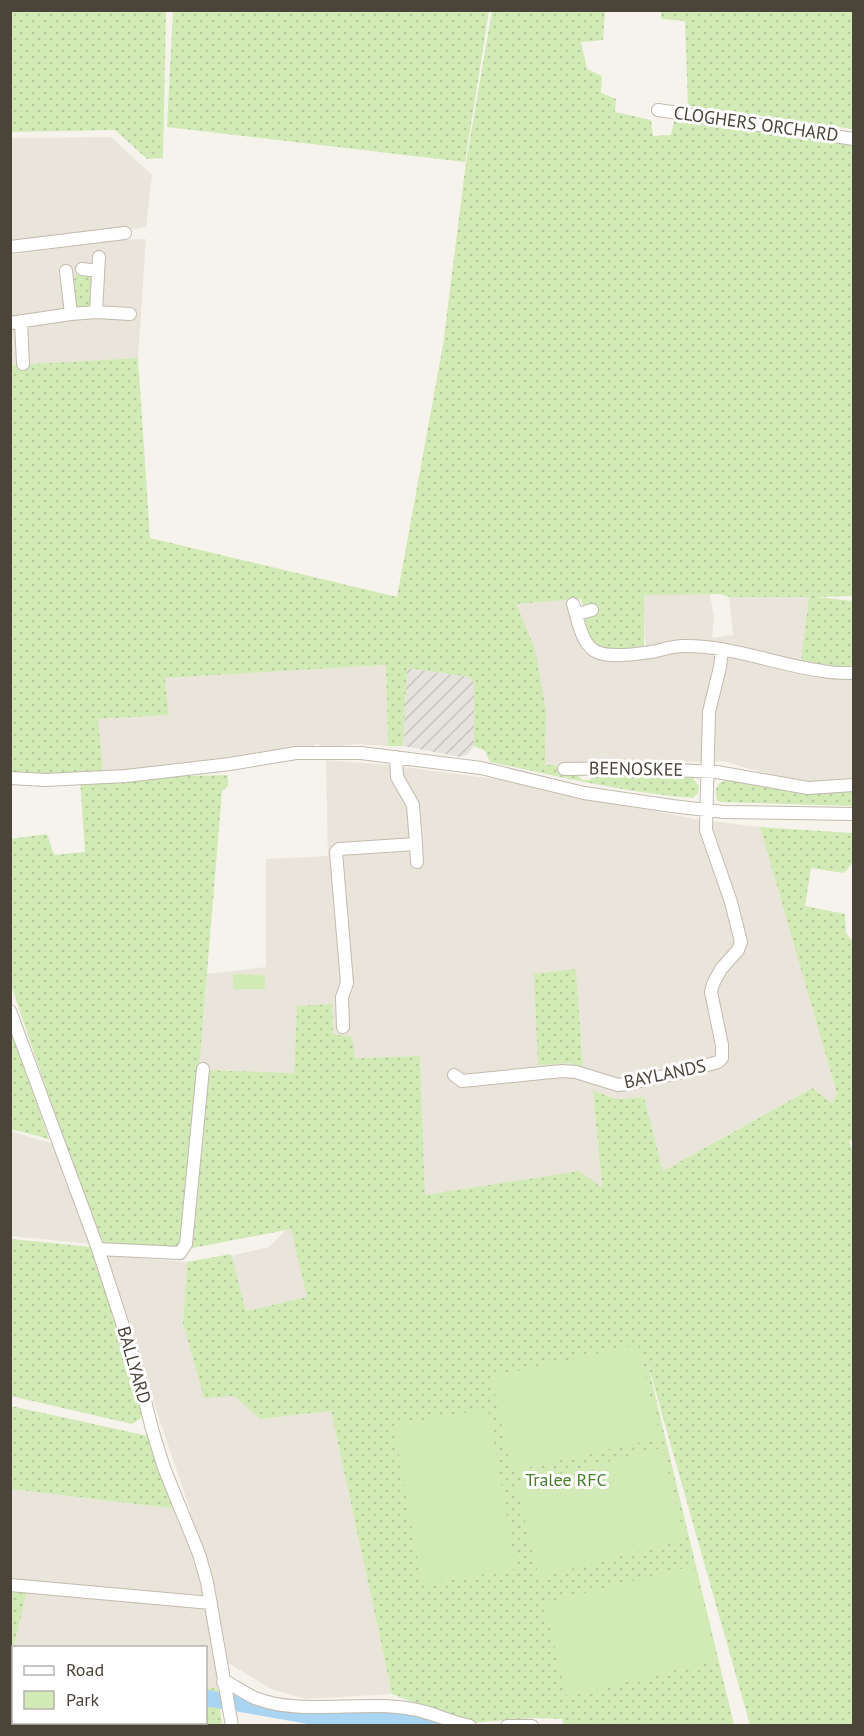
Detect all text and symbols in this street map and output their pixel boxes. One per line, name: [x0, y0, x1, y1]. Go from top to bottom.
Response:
street label: CLOGHERS ORCHARD: [672, 101, 840, 146]
street label: BEENOSKEE: [589, 756, 683, 781]
street label: BAYLANDS: [622, 1054, 708, 1093]
street label: BALLYARD: [112, 1323, 157, 1406]
park label: Tralee RFC: [525, 1468, 607, 1491]
legend: [12, 1646, 207, 1724]
text: Road: [66, 1658, 104, 1681]
text: Park: [66, 1688, 99, 1711]

